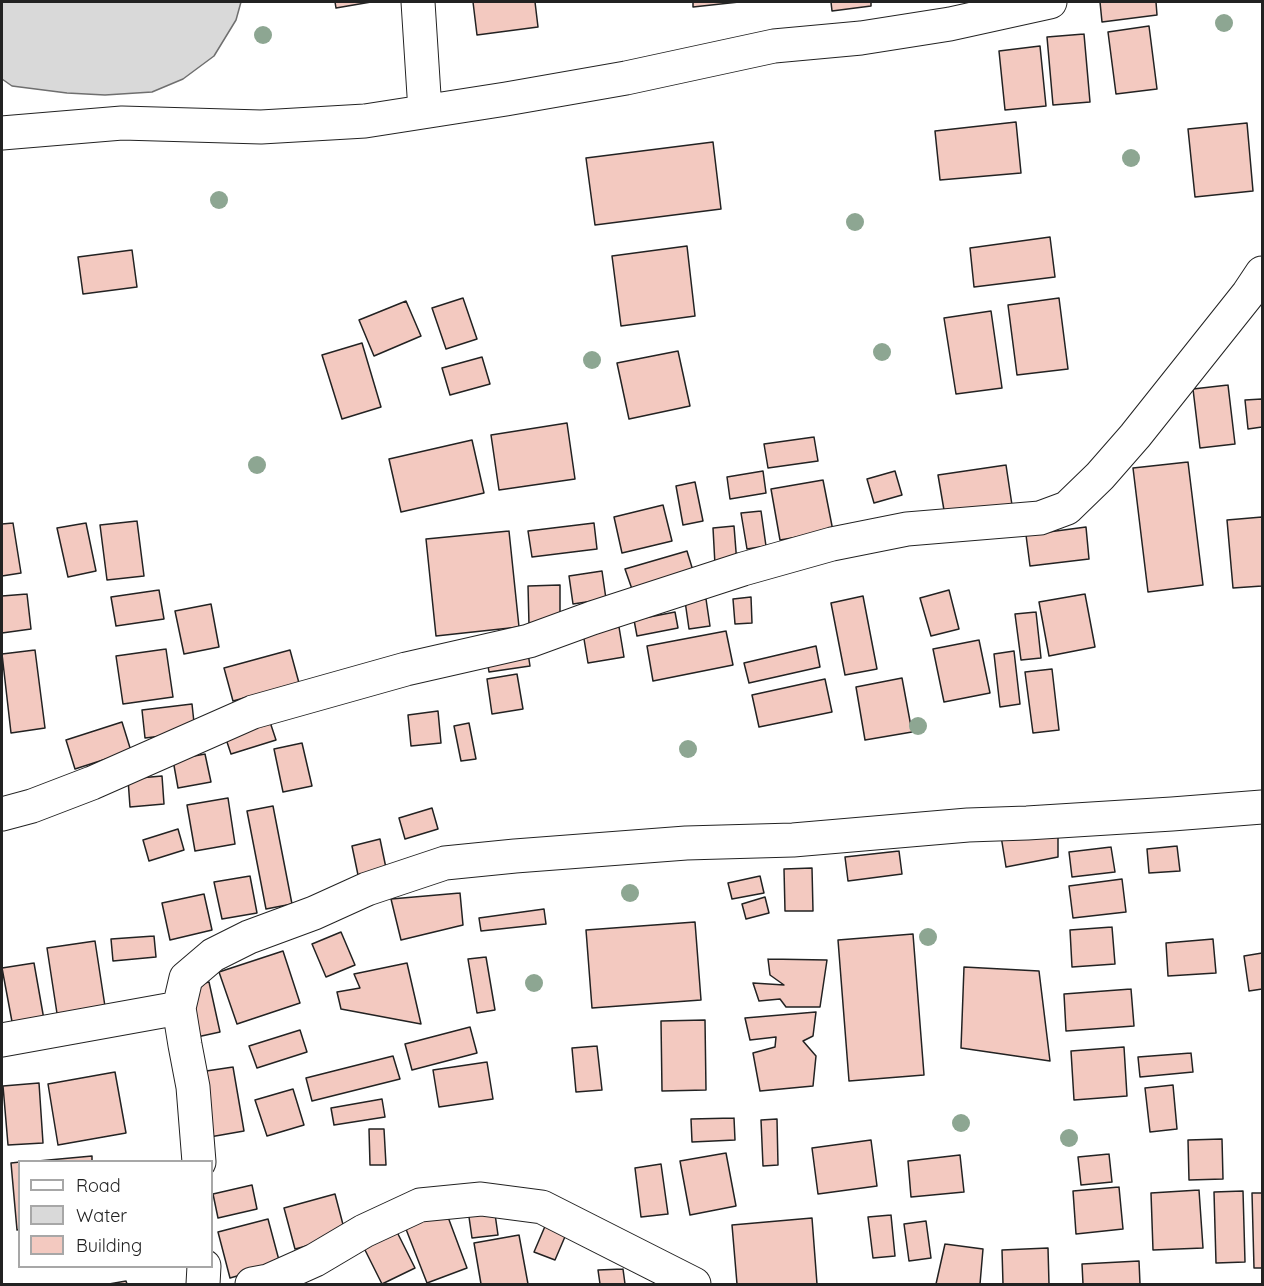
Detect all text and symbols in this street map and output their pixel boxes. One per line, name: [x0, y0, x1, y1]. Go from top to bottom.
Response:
legend: [18, 1160, 213, 1268]
text: Road: [76, 1174, 121, 1197]
text: Water: [76, 1204, 127, 1227]
text: Building: [76, 1234, 142, 1257]

